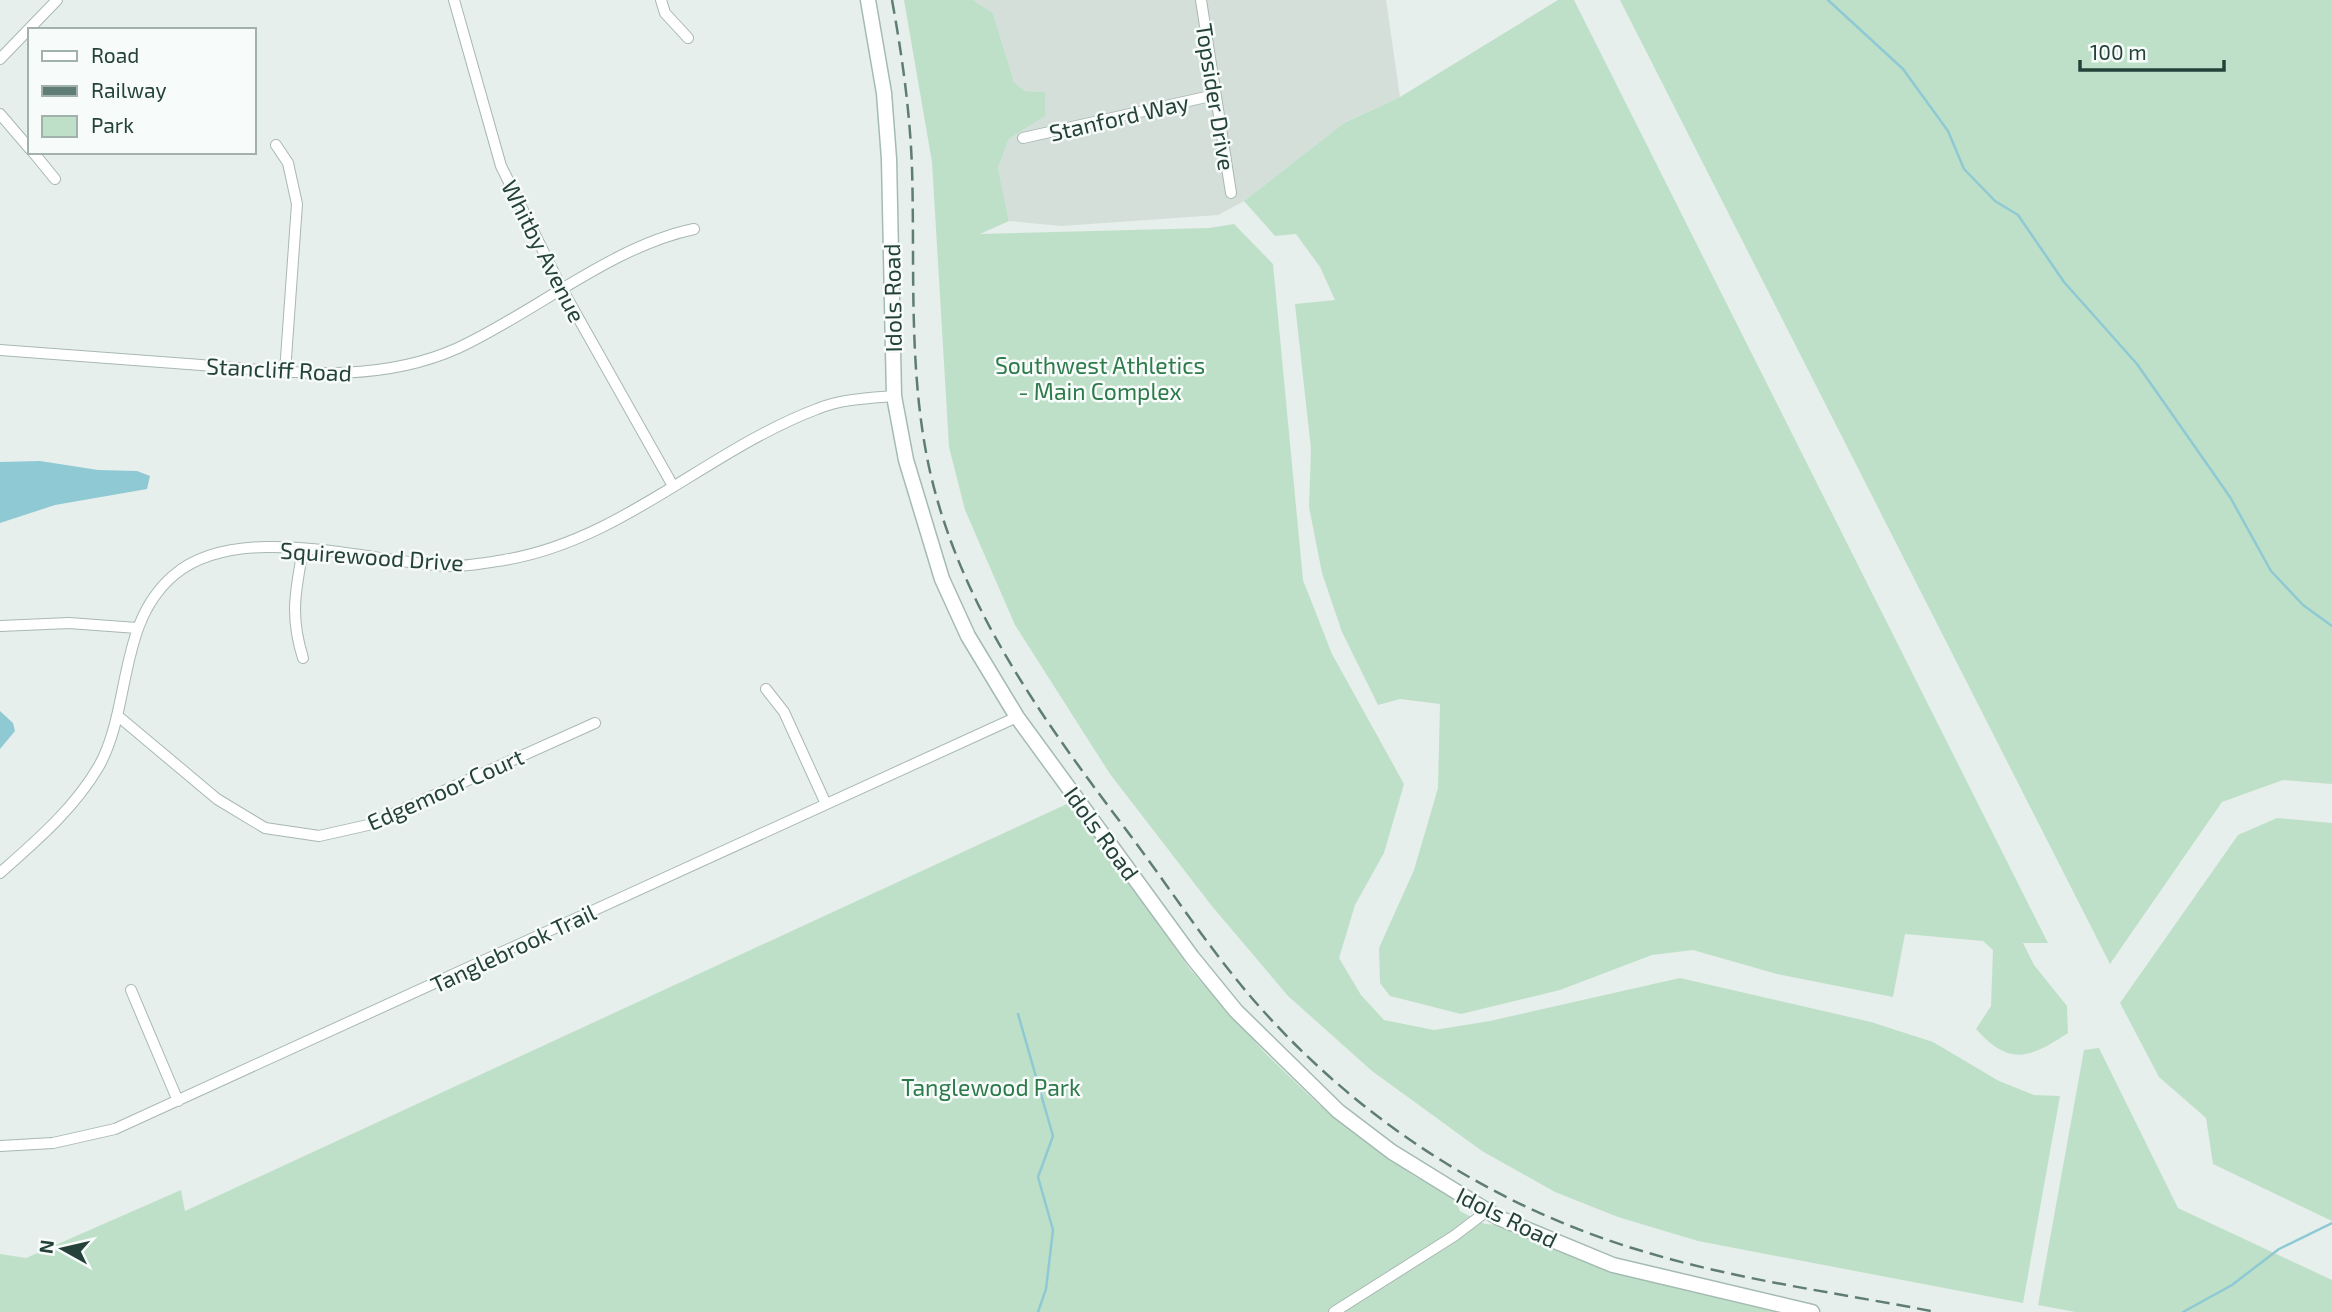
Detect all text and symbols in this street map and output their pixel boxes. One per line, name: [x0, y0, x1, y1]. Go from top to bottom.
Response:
street label: Topsider Drive: [1191, 21, 1241, 173]
legend: [28, 28, 256, 154]
scale bar: [2080, 28, 2224, 72]
text: 100 m: [2090, 39, 2147, 64]
text: Road: [91, 42, 139, 67]
text: Railway: [91, 77, 167, 102]
street label: Stanford Way: [1046, 87, 1192, 147]
text: Park: [91, 112, 134, 137]
street label: Whitby Avenue: [496, 175, 592, 327]
street label: Idols Road: [877, 243, 907, 353]
street label: Stancliff Road: [205, 351, 353, 387]
park label: Southwest Athletics - Main Complex: [995, 351, 1205, 405]
street label: Squirewood Drive: [279, 536, 465, 576]
street label: Edgemoor Court: [362, 742, 528, 836]
street label: Idols Road: [1059, 781, 1145, 885]
street label: Tanglebrook Trail: [426, 897, 600, 999]
park label: Tanglewood Park: [901, 1073, 1081, 1101]
street label: Idols Road: [1452, 1181, 1562, 1253]
north arrow: [28, 1214, 98, 1284]
text: N: [33, 1238, 58, 1255]

